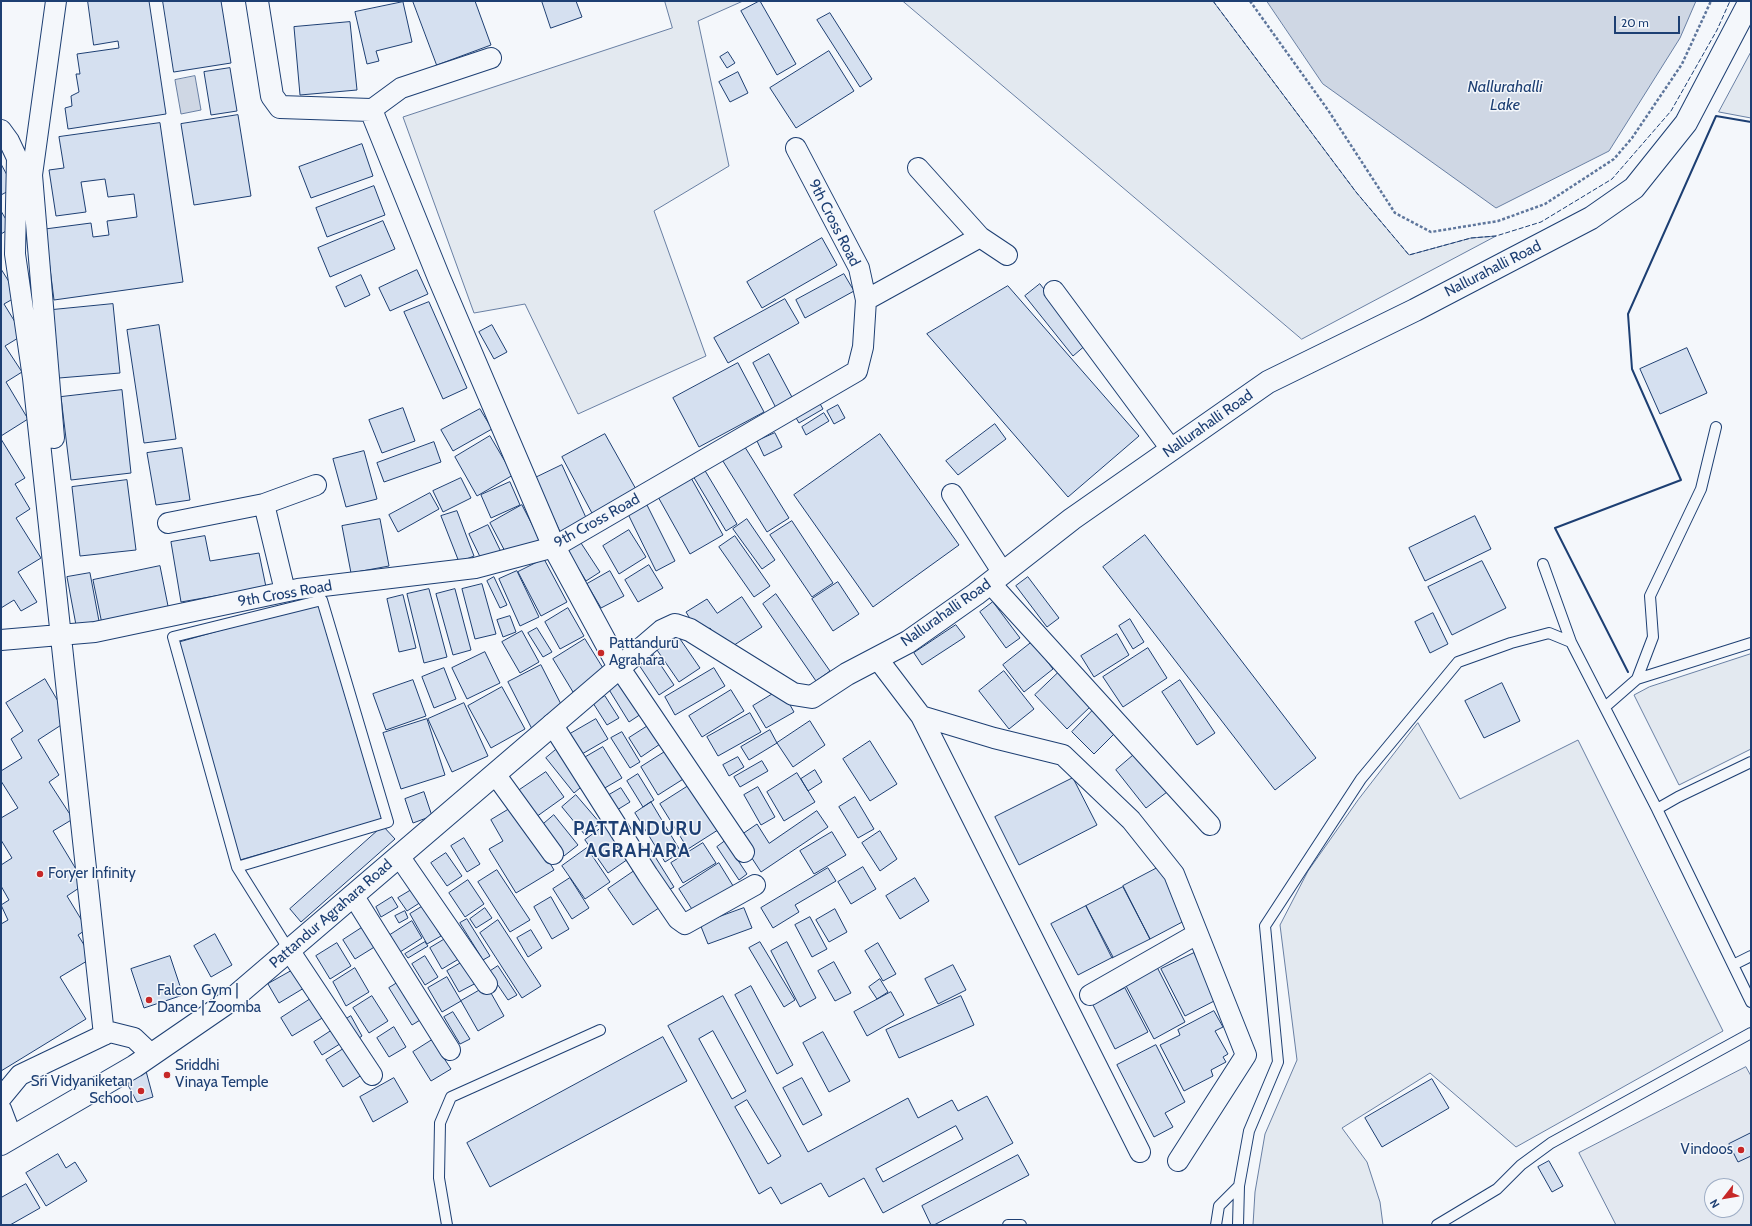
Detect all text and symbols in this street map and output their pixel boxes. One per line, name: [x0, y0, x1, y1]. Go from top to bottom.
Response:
scale bar: [1616, 8, 1682, 34]
text: 20 m: [1621, 15, 1649, 30]
water label: Nallurahalli Lake: [1467, 77, 1543, 115]
street label: 9th Cross Road: [804, 176, 864, 270]
street label: Nallurahalli Road: [1442, 237, 1544, 301]
street label: Nallurahalli Road: [1159, 386, 1257, 462]
street label: 9th Cross Road: [551, 490, 643, 552]
street label: Nallurahalli Road: [897, 575, 995, 651]
street label: 9th Cross Road: [236, 577, 334, 611]
place label: Pattanduru Agrahara: [609, 635, 679, 670]
marker: Pattanduru Agrahara: [596, 648, 606, 658]
district label: PATTANDURU AGRAHARA: [573, 818, 703, 862]
street label: Pattandur Agrahara Road: [266, 856, 396, 972]
place label: Foryer Infinity: [48, 865, 136, 883]
marker: Foryer Infinity: [35, 869, 45, 879]
place label: Falcon Gym | Dance | Zoomba: [157, 982, 261, 1017]
marker: Falcon Gym | Dance | Zoomba: [144, 995, 154, 1005]
place label: Sriddhi Vinaya Temple: [175, 1057, 268, 1092]
marker: Sriddhi Vinaya Temple: [162, 1070, 172, 1080]
place label: Sri Vidyaniketan School: [31, 1073, 133, 1108]
marker: Sri Vidyaniketan School: [136, 1086, 146, 1096]
place label: Vindoos: [1681, 1141, 1733, 1159]
marker: Vindoos: [1736, 1145, 1746, 1155]
north arrow: [1704, 1178, 1744, 1218]
text: N: [1707, 1197, 1723, 1211]

